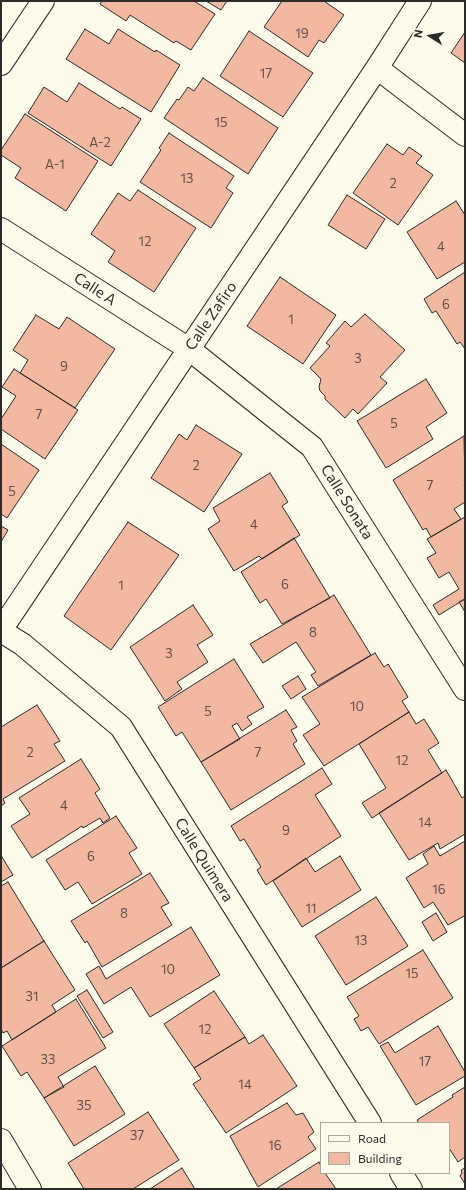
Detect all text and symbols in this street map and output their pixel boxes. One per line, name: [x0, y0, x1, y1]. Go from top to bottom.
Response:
north arrow: [410, 16, 450, 56]
house number: 19: [295, 26, 309, 42]
text: N: [411, 28, 425, 39]
house number: 17: [260, 66, 272, 82]
house number: 15: [214, 115, 228, 131]
house number: A-2: [89, 135, 111, 151]
house number: A-1: [45, 157, 65, 173]
house number: 13: [181, 171, 193, 187]
house number: 2: [389, 176, 397, 192]
house number: 12: [139, 234, 151, 250]
house number: 4: [437, 239, 445, 255]
street label: Calle A: [70, 269, 120, 309]
street label: Calle Zafiro: [181, 278, 241, 354]
house number: 6: [442, 297, 450, 313]
house number: 1: [288, 312, 294, 328]
house number: 3: [354, 351, 362, 367]
house number: 9: [60, 359, 68, 375]
house number: 7: [36, 407, 42, 423]
house number: 5: [390, 416, 398, 432]
house number: 2: [192, 458, 200, 474]
street label: Calle Sonata: [317, 461, 377, 543]
house number: 7: [427, 478, 433, 494]
house number: 5: [8, 484, 16, 500]
house number: 4: [250, 517, 258, 533]
house number: 6: [281, 577, 289, 593]
house number: 1: [118, 578, 124, 594]
house number: 8: [309, 625, 317, 641]
house number: 3: [165, 646, 173, 662]
house number: 10: [350, 699, 364, 715]
house number: 5: [204, 704, 212, 720]
house number: 2: [26, 745, 34, 761]
house number: 7: [255, 745, 261, 761]
house number: 12: [396, 753, 408, 769]
house number: 4: [60, 798, 68, 814]
street label: Calle Quimera: [171, 815, 237, 905]
house number: 14: [418, 815, 432, 831]
house number: 9: [282, 823, 290, 839]
house number: 6: [87, 849, 95, 865]
house number: 16: [432, 882, 446, 898]
house number: 11: [305, 901, 317, 917]
house number: 8: [120, 906, 128, 922]
house number: 13: [355, 933, 367, 949]
house number: 10: [161, 962, 175, 978]
house number: 15: [405, 966, 419, 982]
house number: 31: [26, 989, 38, 1005]
house number: 12: [199, 1022, 211, 1038]
house number: 33: [41, 1052, 55, 1068]
house number: 17: [419, 1054, 431, 1070]
house number: 14: [238, 1077, 252, 1093]
house number: 35: [77, 1098, 91, 1114]
legend: [320, 1122, 450, 1174]
house number: 37: [130, 1128, 144, 1144]
text: Road: [358, 1131, 386, 1145]
house number: 16: [268, 1138, 282, 1154]
text: Building: [358, 1151, 402, 1165]

